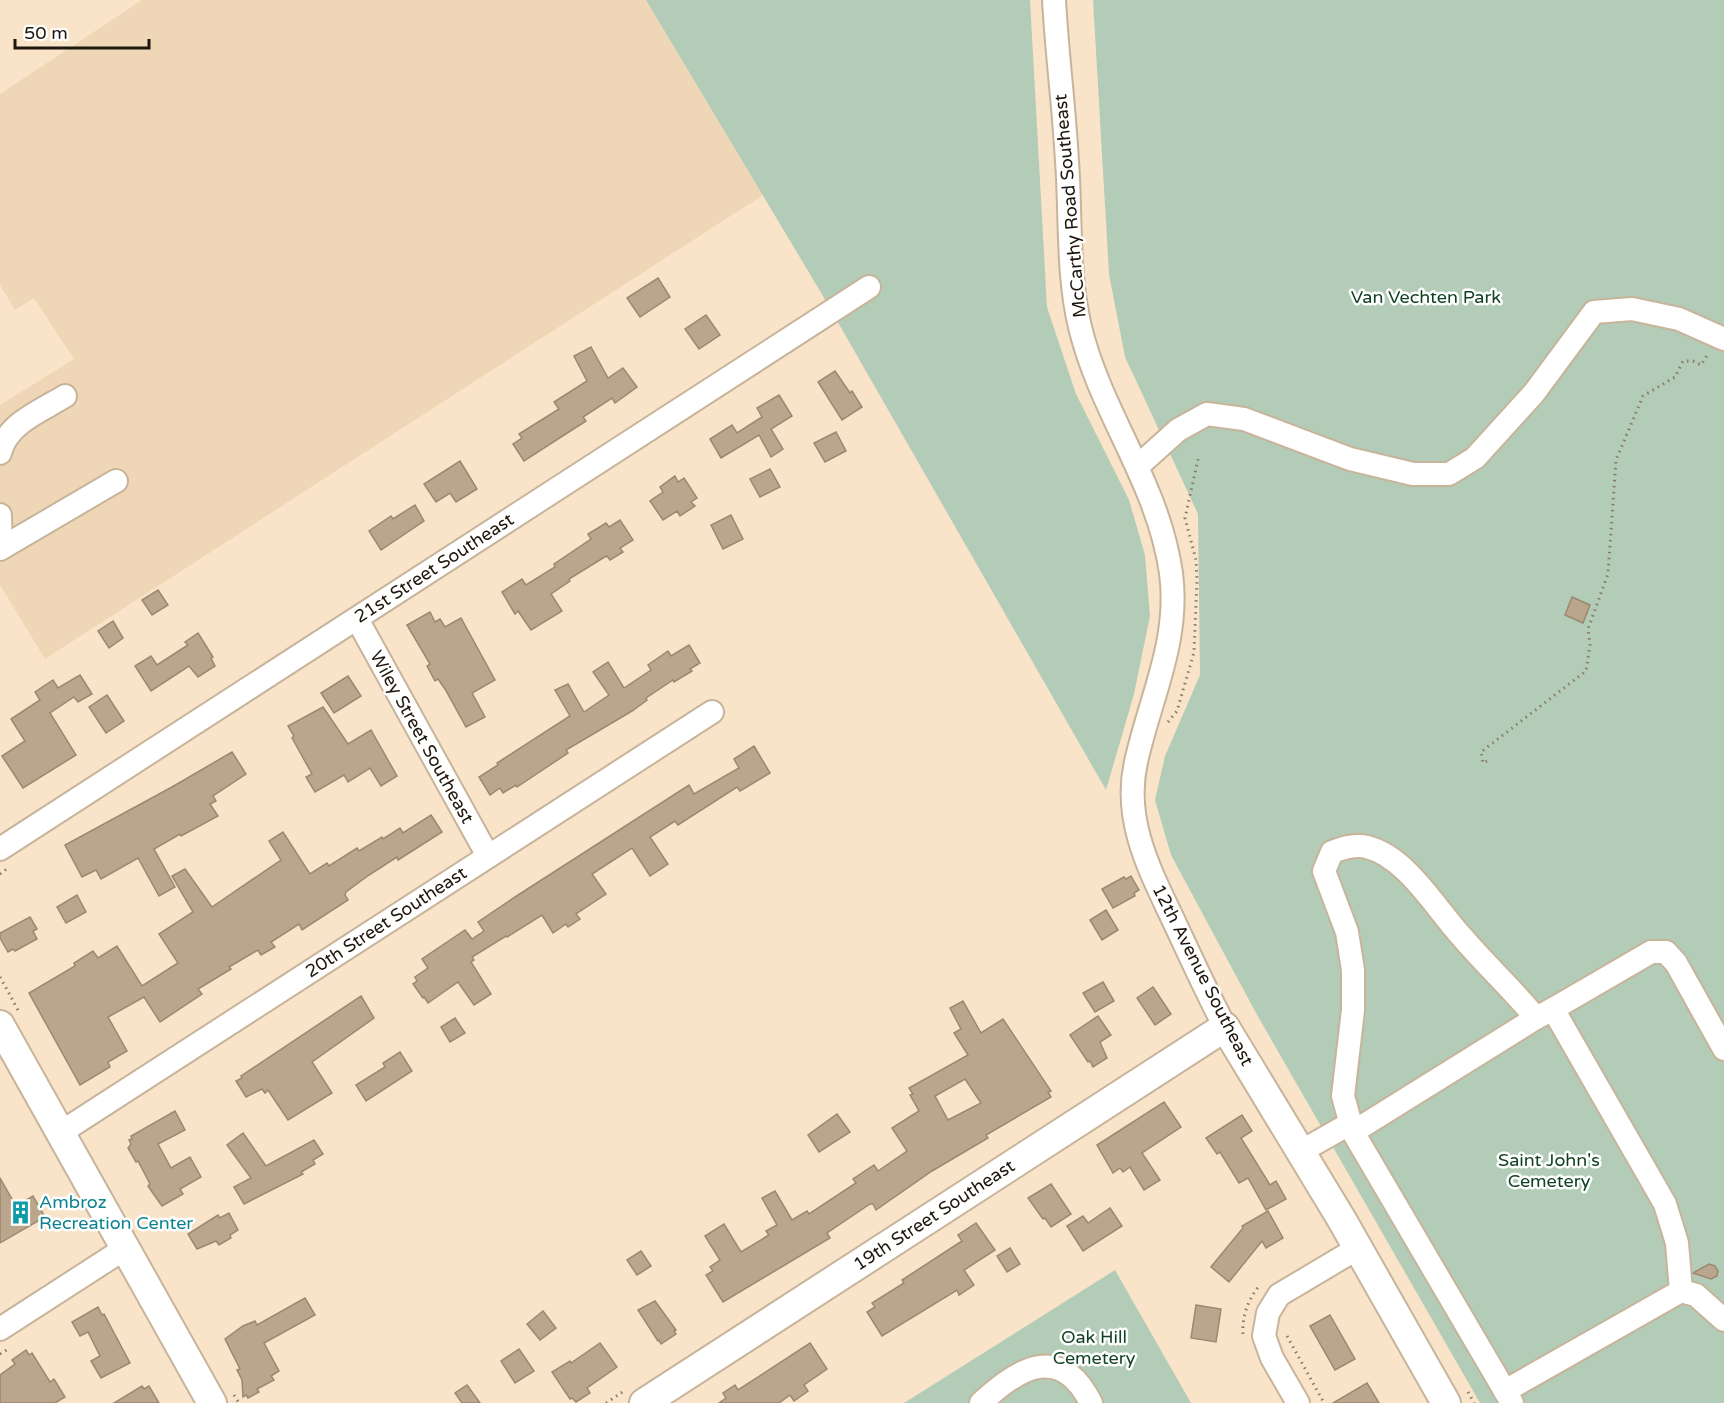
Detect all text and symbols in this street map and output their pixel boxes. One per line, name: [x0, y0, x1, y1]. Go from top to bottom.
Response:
scale bar: [15, 12, 148, 50]
text: 50 m: [24, 22, 68, 44]
street label: McCarthy Road Southeast: [1049, 93, 1091, 319]
park label: Van Vechten Park: [1351, 286, 1501, 308]
street label: 21st Street Southeast: [350, 508, 518, 628]
street label: Wiley Street Southeast: [365, 647, 479, 827]
street label: 20th Street Southeast: [301, 862, 471, 982]
street label: 12th Avenue Southeast: [1148, 881, 1258, 1070]
park label: Saint John's Cemetery: [1498, 1149, 1600, 1192]
street label: 19th Street Southeast: [849, 1155, 1019, 1275]
place label: Ambroz Recreation Center: [39, 1191, 193, 1234]
building icon: Ambroz Recreation Center: [8, 1199, 34, 1225]
park label: Oak Hill Cemetery: [1053, 1326, 1136, 1369]

